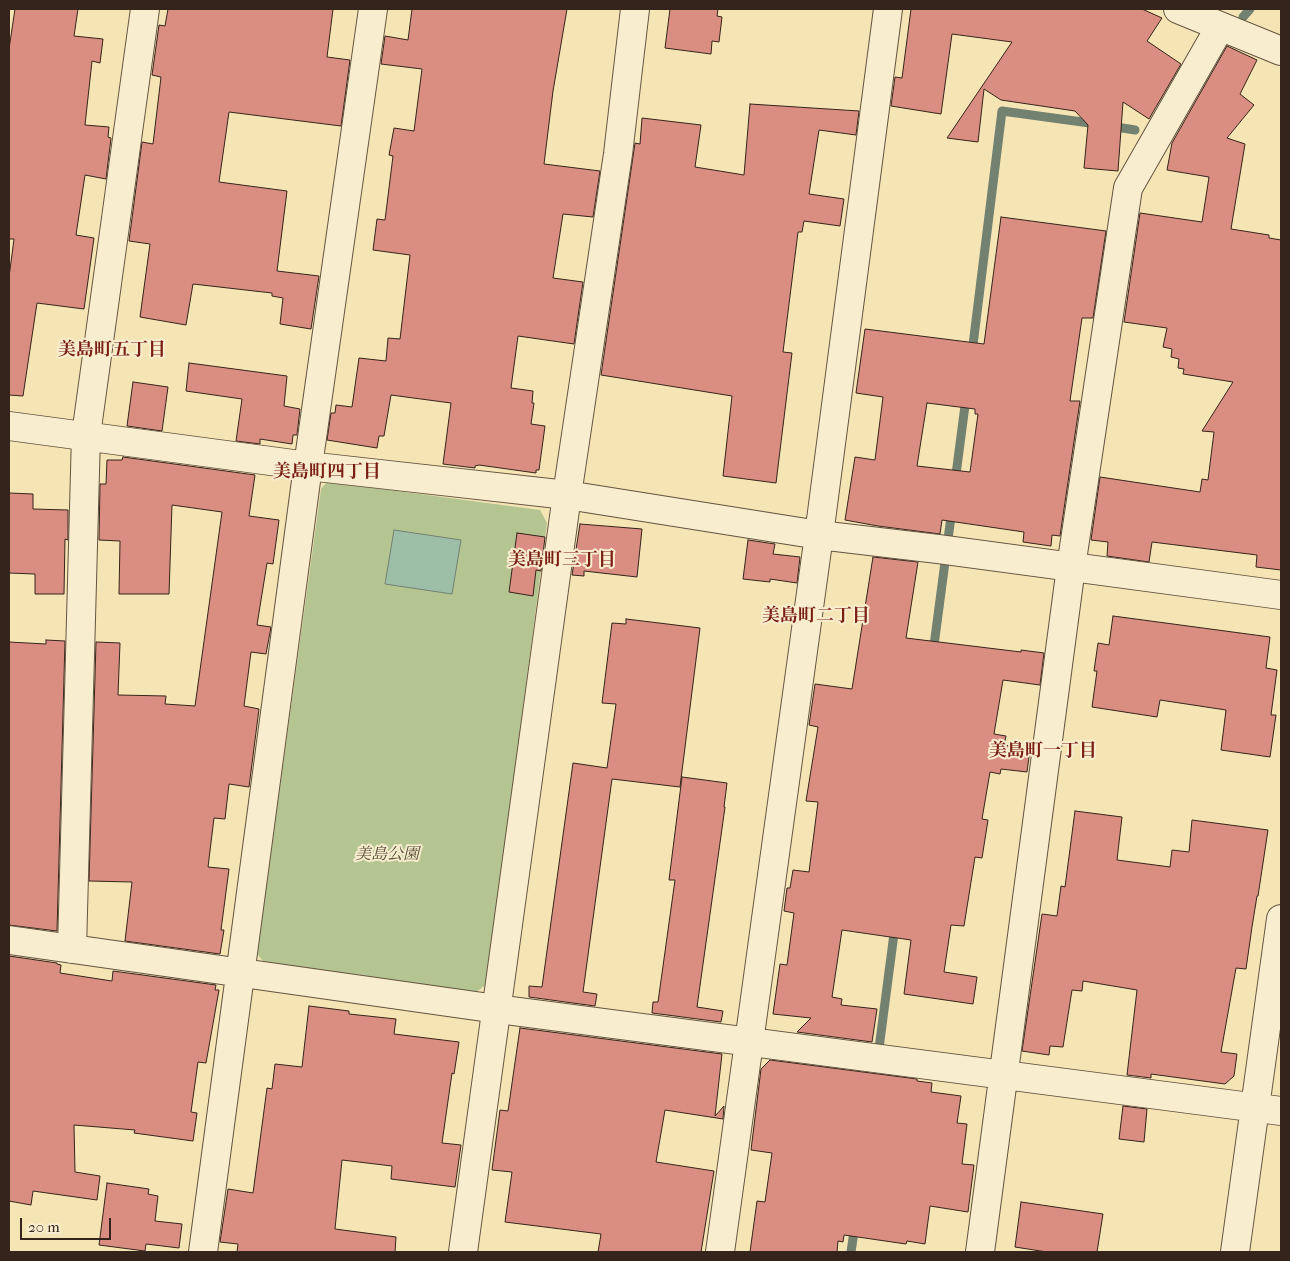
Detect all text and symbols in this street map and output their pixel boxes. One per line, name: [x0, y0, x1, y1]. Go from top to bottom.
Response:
district label: 美島町五丁目: [58, 340, 166, 362]
district label: 美島町四丁目: [273, 462, 381, 484]
district label: 美島町三丁目: [508, 550, 616, 572]
district label: 美島町二丁目: [762, 606, 870, 628]
district label: 美島町一丁目: [989, 741, 1097, 763]
park label: 美島公園: [355, 845, 419, 865]
scale bar: [22, 1208, 114, 1240]
text: 20 m: [28, 1218, 60, 1236]

